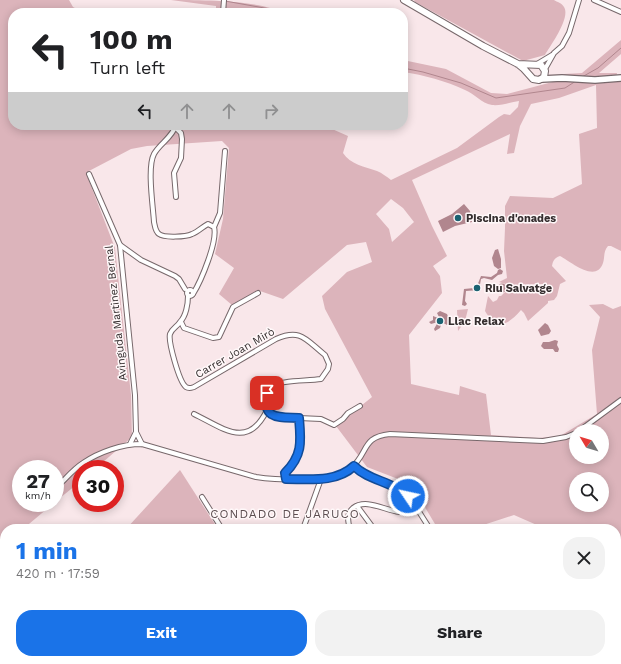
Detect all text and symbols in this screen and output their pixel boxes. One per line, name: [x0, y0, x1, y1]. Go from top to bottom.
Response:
text: 100 m: [90, 23, 173, 56]
icon: left: [24, 24, 76, 76]
text: Turn left: [90, 57, 165, 78]
icon: left: [134, 100, 156, 122]
icon: ahead: [176, 100, 198, 122]
icon: ahead: [218, 100, 240, 122]
icon: right: [260, 100, 282, 122]
place label: Piscina d'onades: [466, 212, 556, 225]
marker: Piscina d'onades: [453, 213, 463, 223]
street label: Avinguda Martinez Bernal: [102, 244, 130, 381]
place label: Riu Salvatge: [485, 282, 552, 295]
marker: Riu Salvatge: [472, 283, 482, 293]
place label: Llac Relax: [448, 315, 505, 328]
marker: Llac Relax: [435, 316, 445, 326]
street label: Carrer Joan Mirò: [193, 325, 277, 381]
pin: [250, 376, 284, 410]
icon: arrive: [256, 382, 278, 404]
north arrow: [569, 424, 609, 464]
map controls: [569, 424, 609, 512]
speed limit sign: 30: [72, 460, 124, 512]
text: 27: [26, 469, 50, 493]
button: search: [569, 472, 609, 512]
position arrow: [387, 475, 429, 517]
text: km/h: [25, 490, 51, 501]
district label: CONDADO DE JARUCO: [210, 507, 360, 521]
text: 1 min: [16, 537, 78, 565]
button: close: [563, 537, 605, 579]
text: 420 m · 17:59: [16, 566, 100, 581]
button: Exit: [16, 610, 307, 656]
button: Share: [315, 610, 605, 656]

